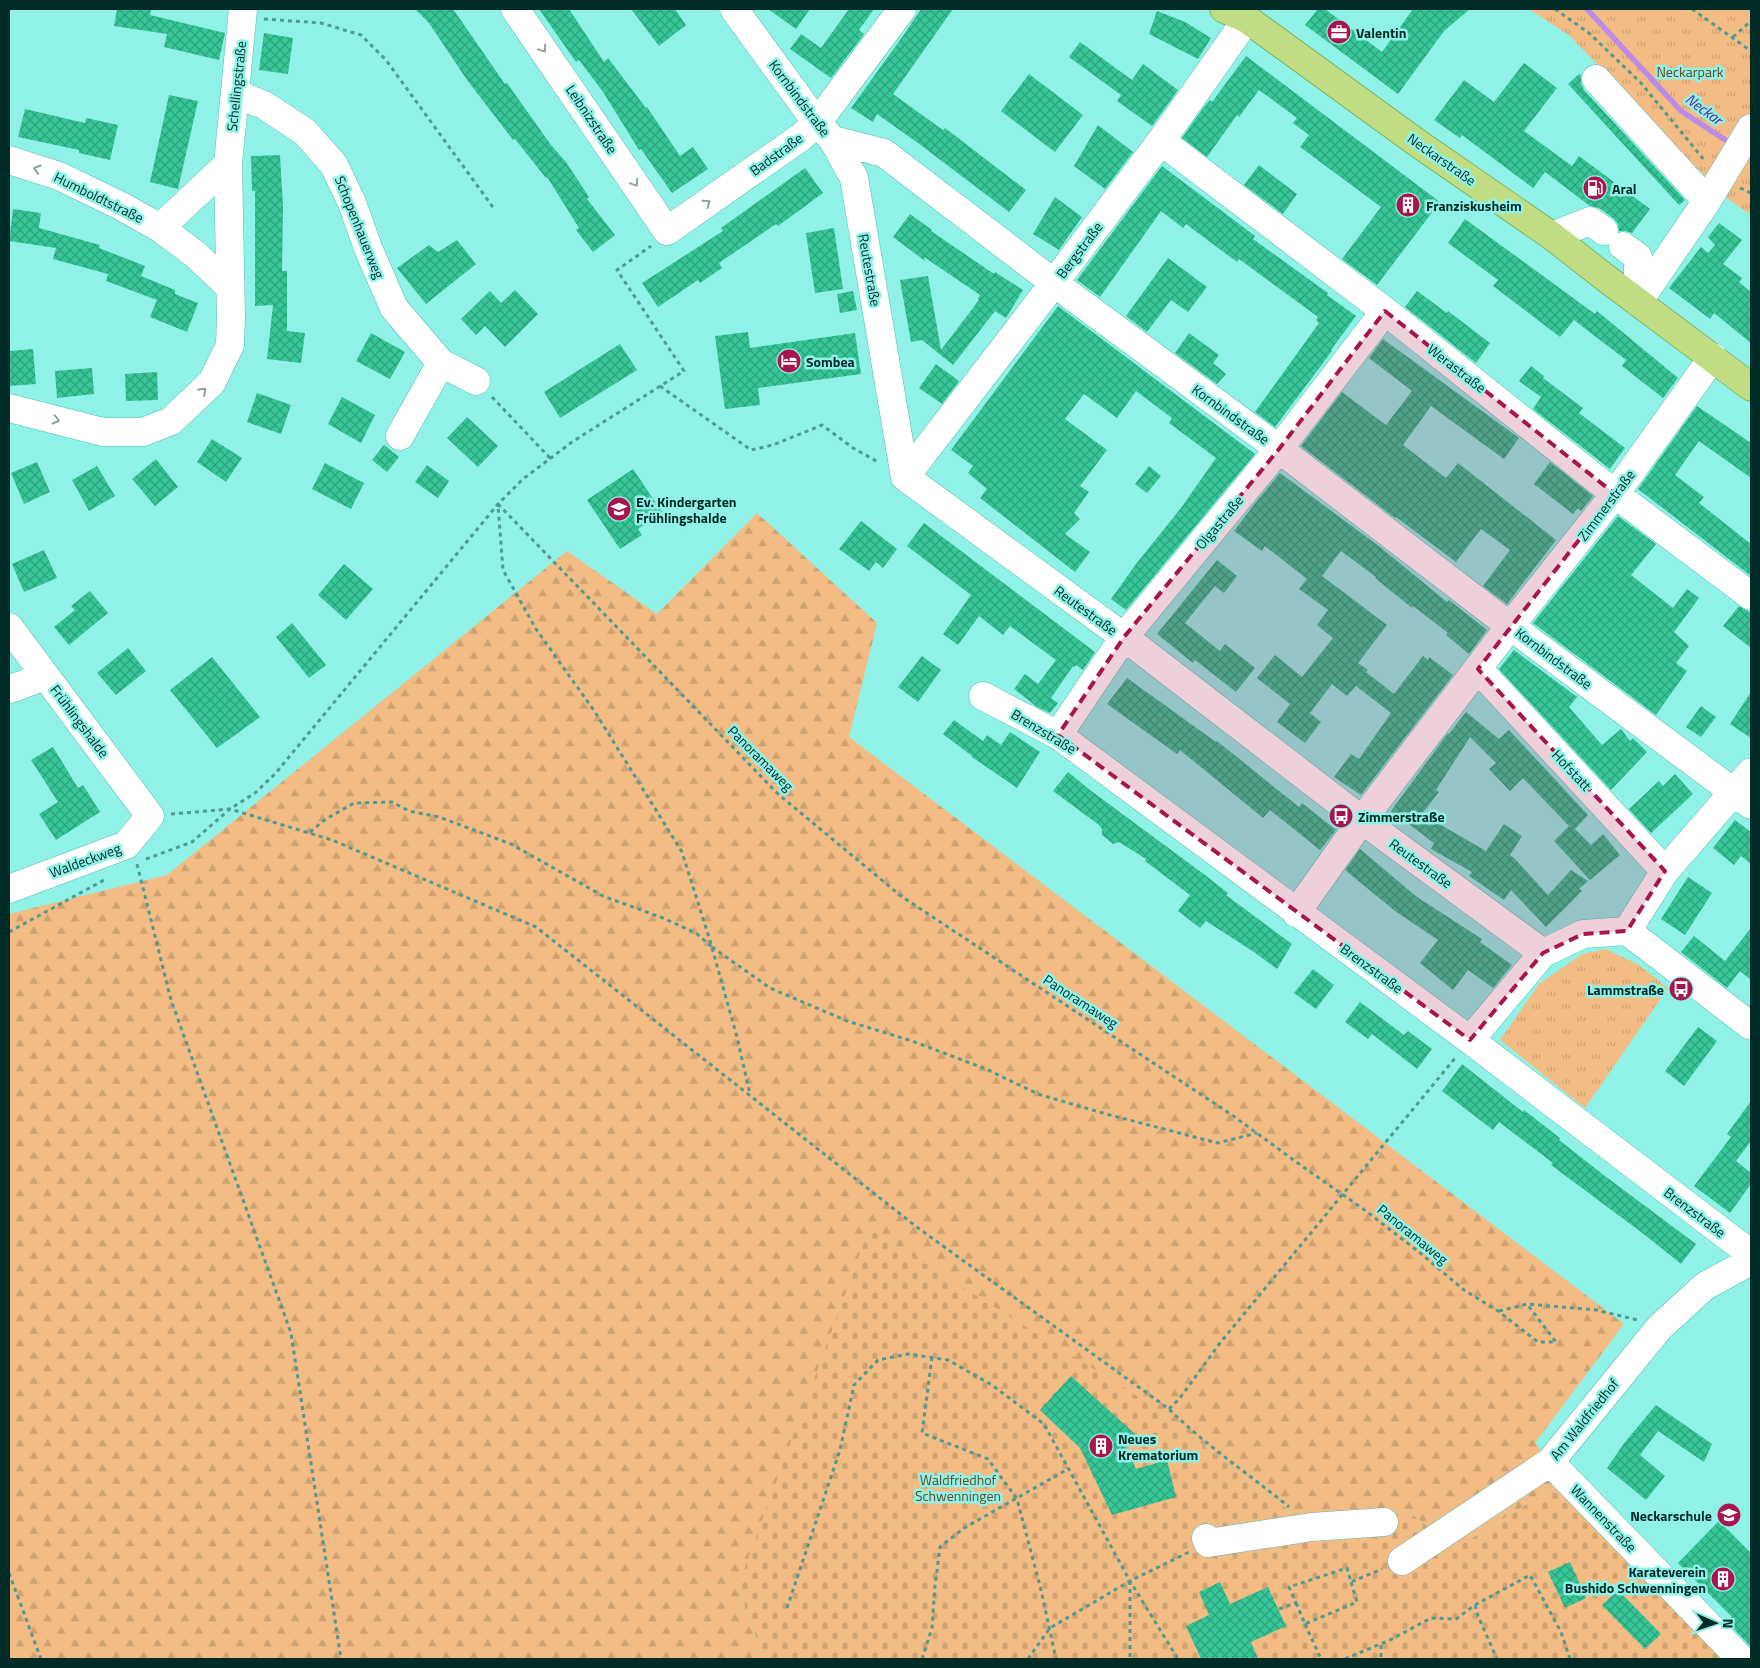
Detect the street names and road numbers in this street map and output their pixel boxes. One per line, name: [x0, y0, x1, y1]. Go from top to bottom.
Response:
street label: Schellingstraße: [221, 40, 251, 132]
street label: Kornbindstraße: [764, 55, 836, 141]
street label: Leibnizstraße: [561, 80, 623, 158]
street label: Badstraße: [745, 127, 807, 181]
street label: Neckarstraße: [1403, 128, 1481, 190]
street label: Humboldtstraße: [51, 166, 147, 228]
street label: Schopenhauerweg: [330, 172, 390, 282]
street label: Bergstraße: [1051, 217, 1107, 283]
street label: Reutestraße: [853, 232, 887, 308]
street label: Werastraße: [1423, 338, 1491, 398]
street label: Kornbindstraße: [1188, 379, 1274, 449]
street label: Zimmerstraße: [1572, 465, 1640, 545]
street label: Olgastraße: [1190, 490, 1248, 554]
street label: Reutestraße: [1050, 580, 1122, 640]
street label: Kornbindstraße: [1511, 622, 1597, 694]
street label: Frühlingshalde: [46, 680, 114, 762]
street label: Brenzstraße: [1007, 703, 1081, 759]
street label: Panoramaweg: [723, 720, 799, 796]
street label: Hofstatt: [1547, 745, 1597, 795]
street label: Reutestraße: [1385, 833, 1457, 893]
street label: Waldeckweg: [46, 837, 124, 883]
street label: Brenzstraße: [1336, 938, 1408, 998]
street label: Panoramaweg: [1039, 969, 1123, 1033]
street label: Brenzstraße: [1660, 1182, 1730, 1242]
street label: Panoramaweg: [1373, 1199, 1453, 1269]
street label: Am Waldfriedhof: [1545, 1373, 1624, 1464]
street label: Wannenstraße: [1566, 1479, 1642, 1557]

